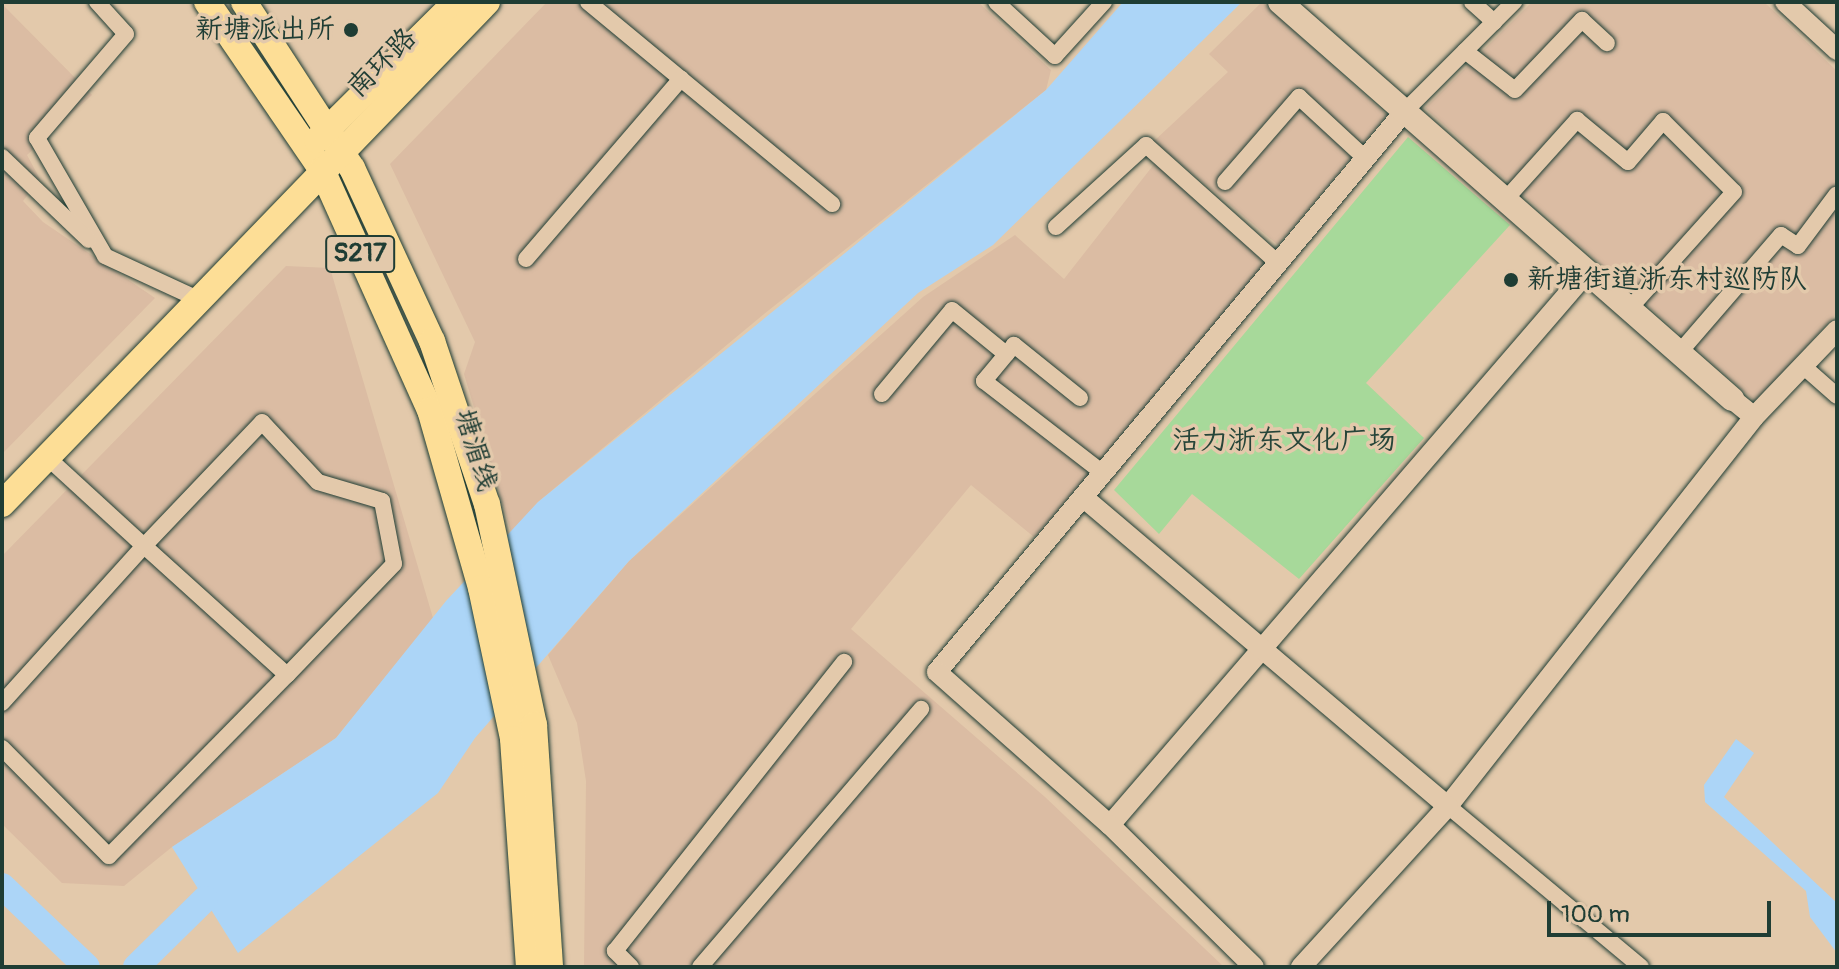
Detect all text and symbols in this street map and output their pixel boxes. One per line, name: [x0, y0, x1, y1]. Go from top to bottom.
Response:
place label: 新塘派出所: [195, 13, 335, 47]
street label: 南环路: [340, 21, 424, 105]
marker: 新塘派出所: [342, 21, 360, 39]
road number: S217: [324, 232, 396, 276]
place label: 新塘街道浙东村巡防队: [1527, 263, 1807, 297]
marker: 新塘街道浙东村巡防队: [1502, 271, 1520, 289]
street label: 塘湄线: [447, 405, 503, 495]
park label: 活力浙东文化广场: [1172, 424, 1396, 458]
scale bar: [1551, 885, 1775, 935]
text: 100 m: [1561, 900, 1630, 929]

